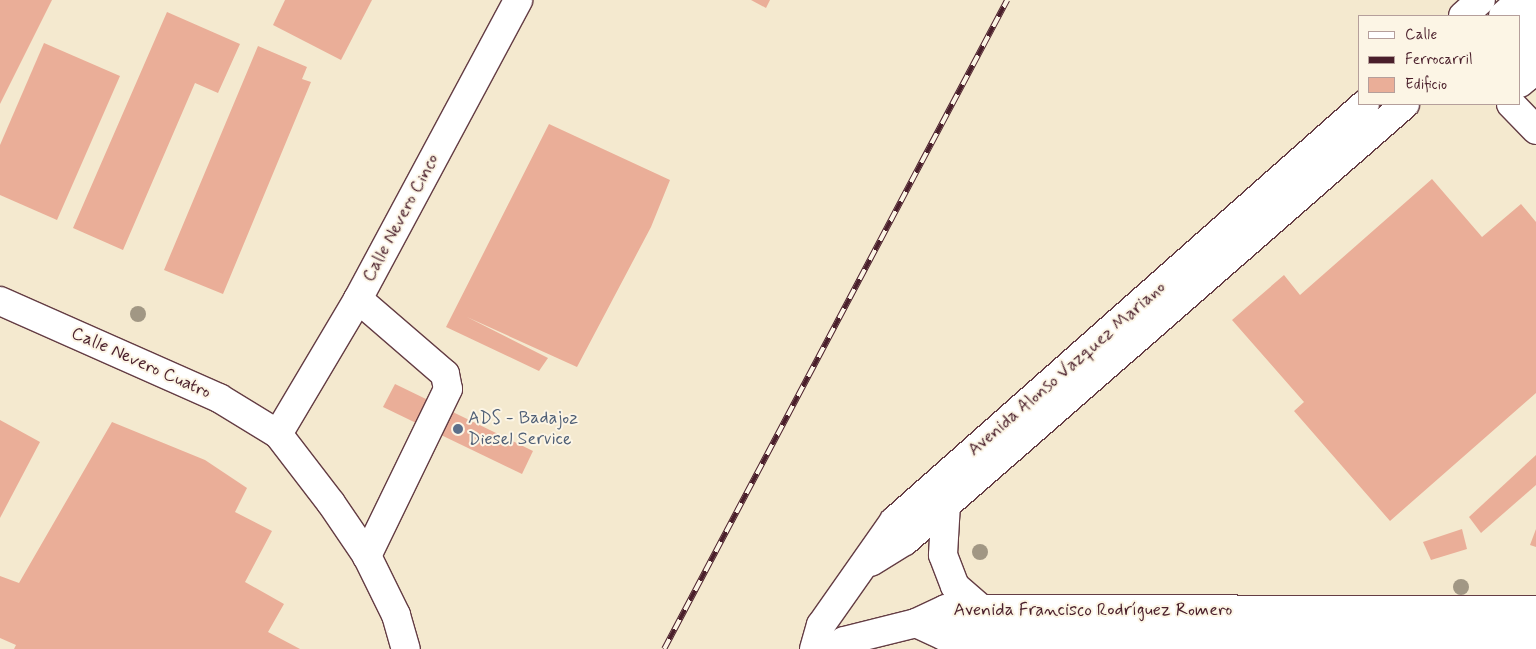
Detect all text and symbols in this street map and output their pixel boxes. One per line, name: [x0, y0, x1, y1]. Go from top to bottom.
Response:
legend: [1358, 15, 1521, 105]
text: Calle: [1405, 25, 1437, 45]
text: Ferrocarril: [1405, 50, 1473, 70]
text: Edificio: [1405, 75, 1447, 95]
street label: Calle Nevero Cinco: [358, 150, 444, 286]
street label: Avenida Alonso Vazquez Mariano: [964, 277, 1170, 461]
street label: Calle Nevero Cuatro: [68, 323, 214, 403]
place label: ADS - Badajoz Diesel Service: [468, 408, 578, 450]
marker: ADS - Badajoz Diesel Service: [452, 423, 464, 435]
street label: Avenida Francisco Rodríguez Romero: [953, 599, 1233, 621]

